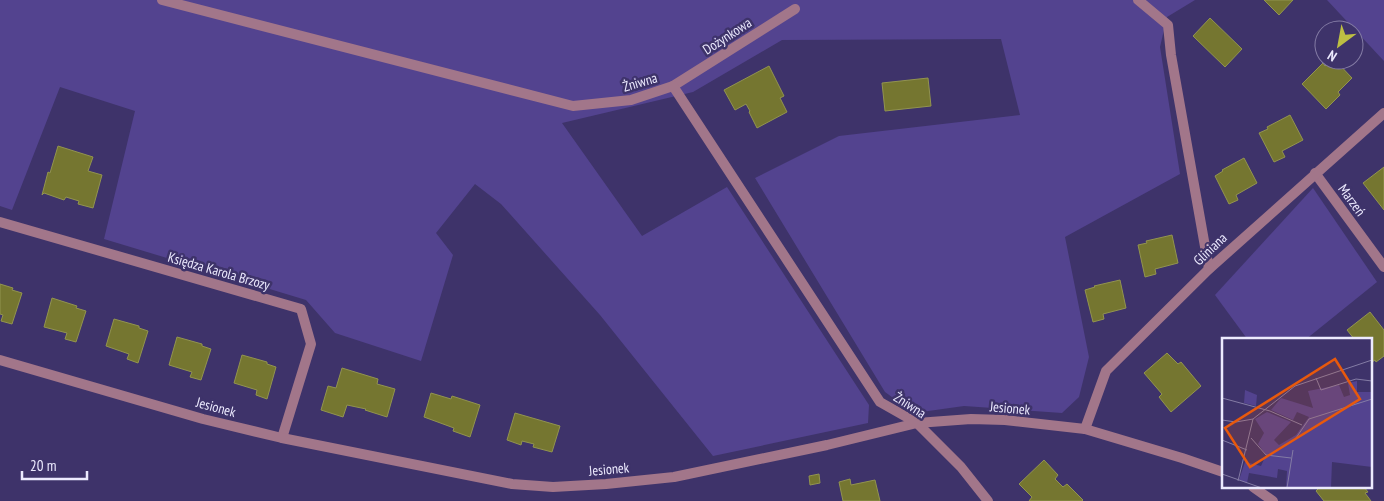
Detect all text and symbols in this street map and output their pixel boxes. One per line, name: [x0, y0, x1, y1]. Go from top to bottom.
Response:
street label: Dożynkowa: [699, 14, 755, 58]
north arrow: [1314, 20, 1364, 70]
text: N: [1324, 46, 1340, 66]
street label: Żniwna: [621, 69, 659, 95]
street label: Marzeń: [1334, 180, 1370, 220]
street label: Gliniana: [1189, 229, 1231, 269]
street label: Księdza Karola Brzozy: [166, 248, 273, 294]
inset map: [1222, 338, 1372, 488]
street label: Żniwna: [890, 388, 930, 422]
street label: Jesionek: [193, 393, 238, 421]
street label: Jesionek: [988, 397, 1031, 419]
scale bar: [22, 448, 88, 480]
text: 20 m: [30, 456, 56, 475]
street label: Jesionek: [587, 458, 630, 480]

